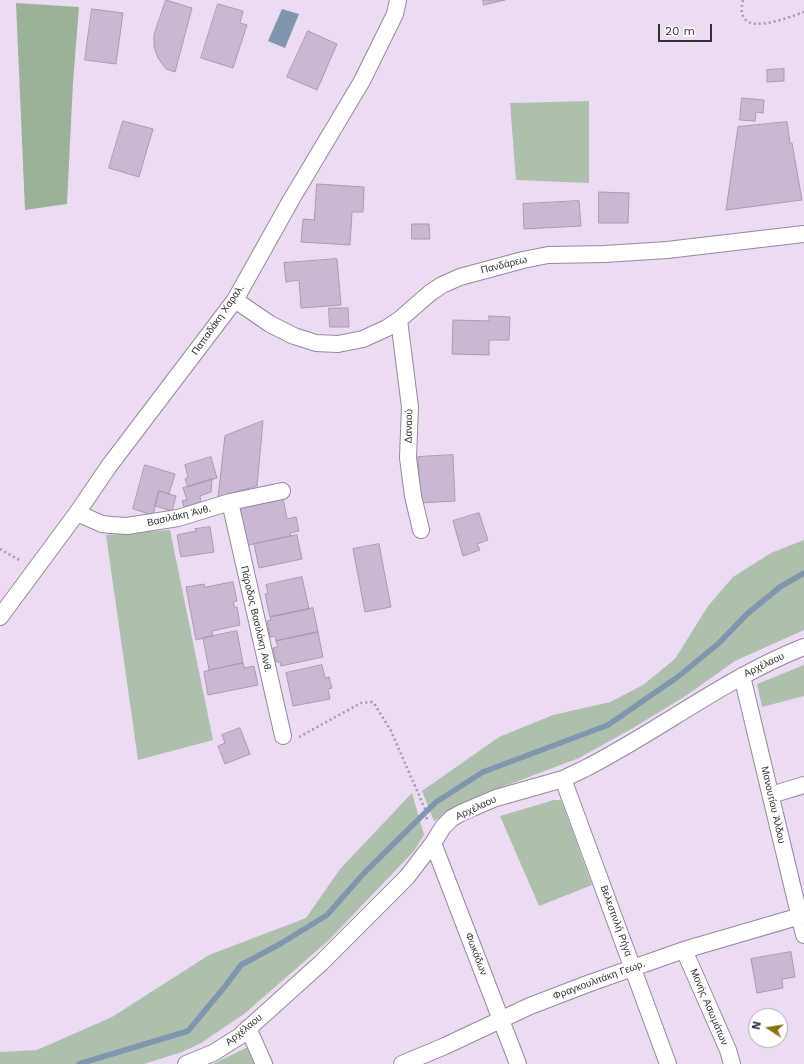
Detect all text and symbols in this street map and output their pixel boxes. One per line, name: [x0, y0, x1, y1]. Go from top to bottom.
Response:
scale bar: [660, 16, 714, 42]
text: 20 m: [665, 24, 695, 38]
street label: Πανδάρεω: [480, 253, 528, 277]
street label: Παπαδάκη Χαραλ.: [189, 283, 247, 357]
street label: Δαναού: [403, 409, 415, 443]
street label: Βασιλάκη Άνθ.: [146, 503, 212, 529]
street label: Πάροδος Βασιλάκη Ανθ.: [238, 565, 274, 673]
street label: Αρχέλαου: [742, 650, 786, 680]
street label: Μανουτίου Άλδου: [758, 765, 788, 845]
street label: Αρχέλαου: [454, 793, 498, 823]
street label: Βελεστινλή Ρήγα: [598, 884, 634, 958]
street label: Φωκάδων: [462, 931, 490, 977]
street label: Φραγκουλιτάκη Γεωρ.: [551, 958, 647, 1002]
street label: Μονής Ασωμάτων: [687, 967, 731, 1047]
north arrow: [748, 1008, 788, 1048]
street label: Αρχέλαου: [223, 1012, 265, 1048]
text: N: [750, 1020, 764, 1031]

